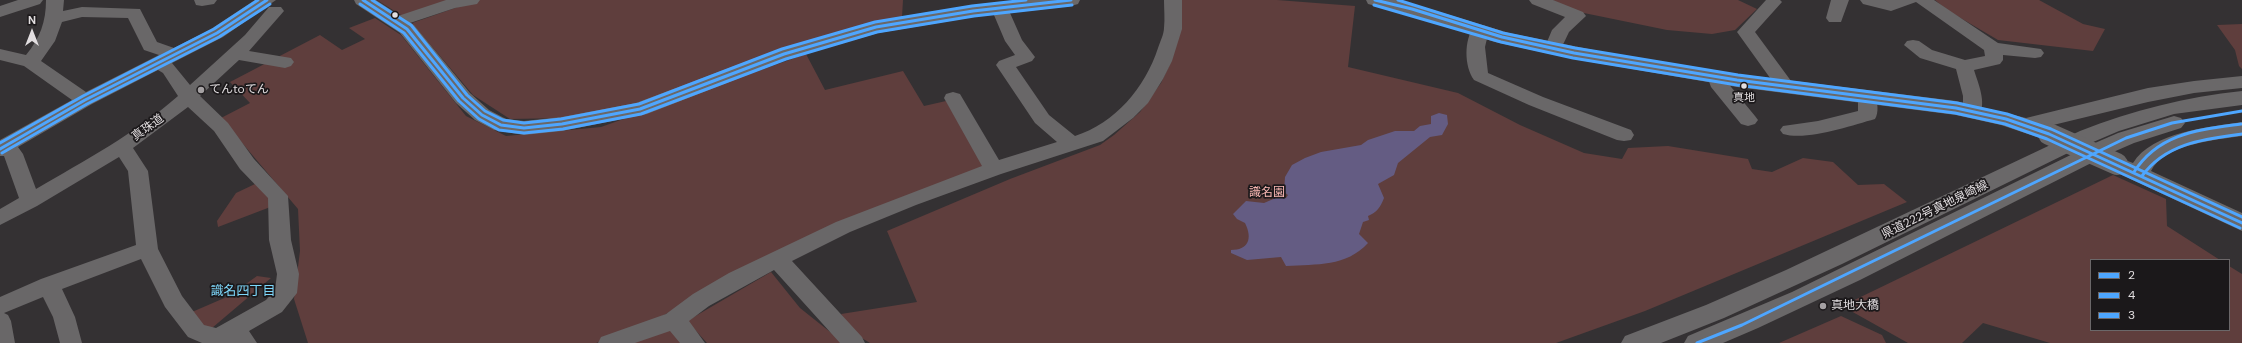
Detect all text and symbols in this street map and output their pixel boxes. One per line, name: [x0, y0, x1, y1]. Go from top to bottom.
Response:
unlabelled marker: [390, 10, 400, 20]
north arrow: [12, 12, 52, 52]
text: N: [28, 13, 36, 27]
marker: 真地: [1739, 81, 1749, 91]
place label: てんtoてん: [209, 83, 269, 97]
marker: てんtoてん: [196, 85, 206, 95]
place label: 真地: [1733, 91, 1755, 105]
street label: 真珠道: [129, 112, 167, 144]
street label: 県道222号真地泉崎線: [1879, 178, 1991, 242]
park label: 識名園: [1249, 186, 1285, 200]
legend: [2090, 259, 2230, 331]
text: 2: [2128, 267, 2135, 283]
district label: 識名四丁目: [211, 284, 275, 300]
text: 4: [2128, 287, 2135, 303]
place label: 真地大橋: [1831, 299, 1879, 313]
marker: 真地大橋: [1818, 301, 1828, 311]
text: 3: [2128, 307, 2135, 323]

